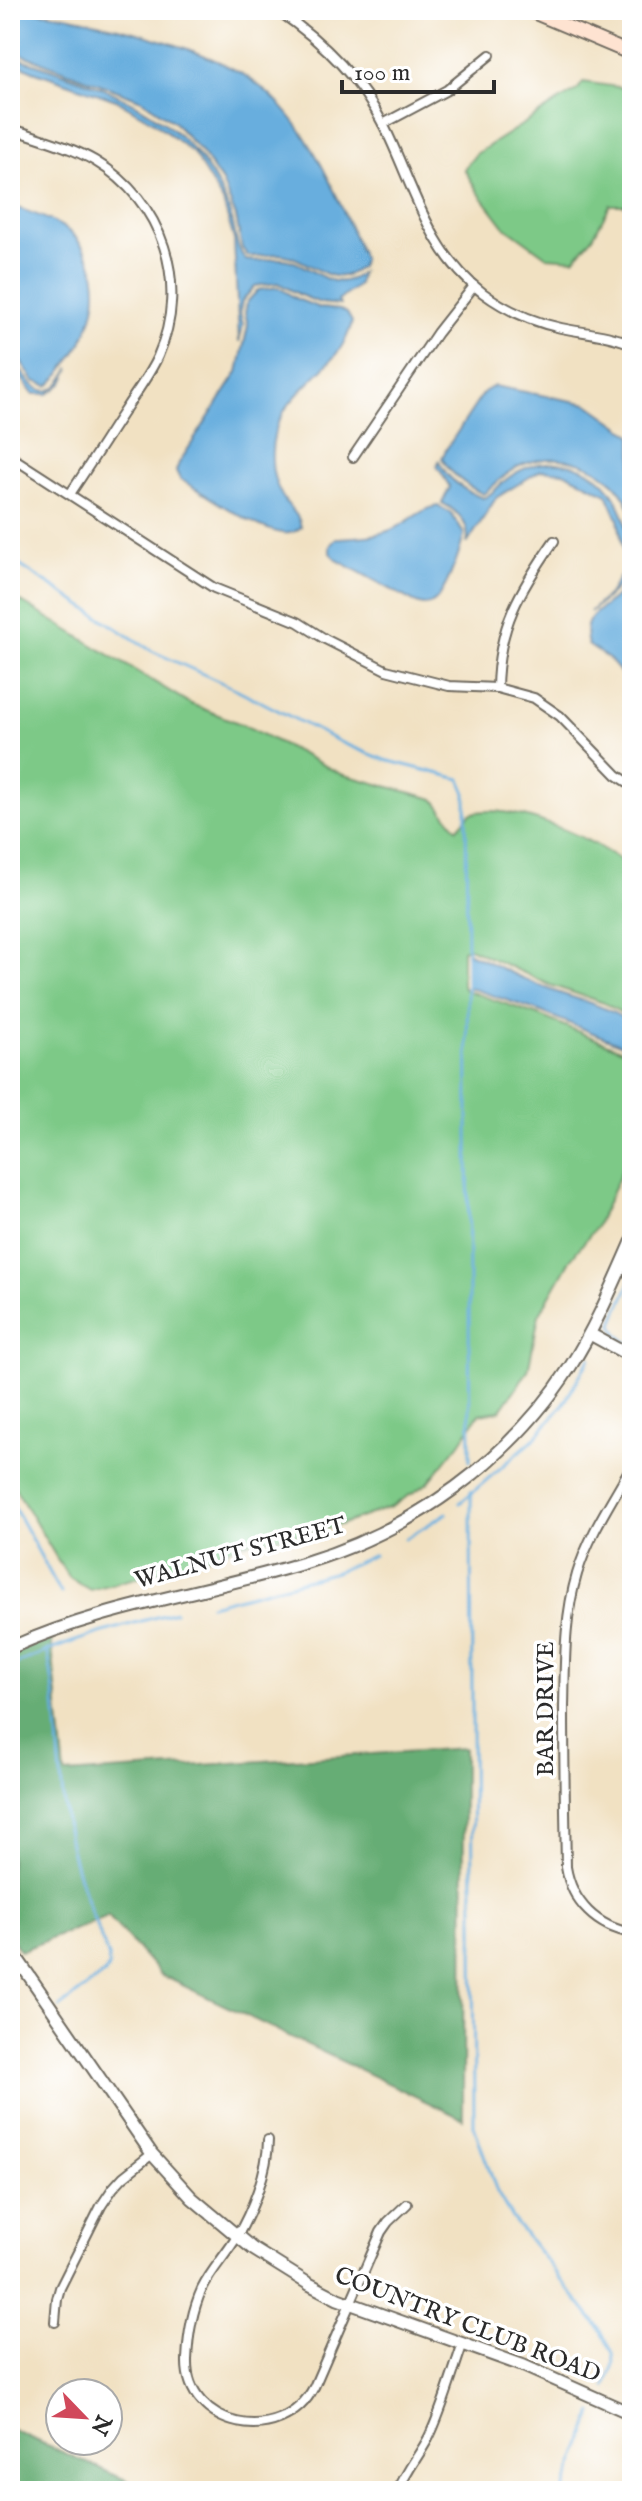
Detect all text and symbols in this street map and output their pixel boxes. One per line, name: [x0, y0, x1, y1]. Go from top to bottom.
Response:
scale bar: [342, 44, 494, 94]
text: 100 m: [354, 58, 410, 89]
street label: WALNUT STREET: [131, 1510, 350, 1597]
street label: BAR DRIVE: [531, 1641, 562, 1777]
street label: COUNTRY CLUB ROAD: [330, 2260, 605, 2390]
north arrow: [44, 2377, 124, 2457]
text: N: [84, 2409, 117, 2439]

